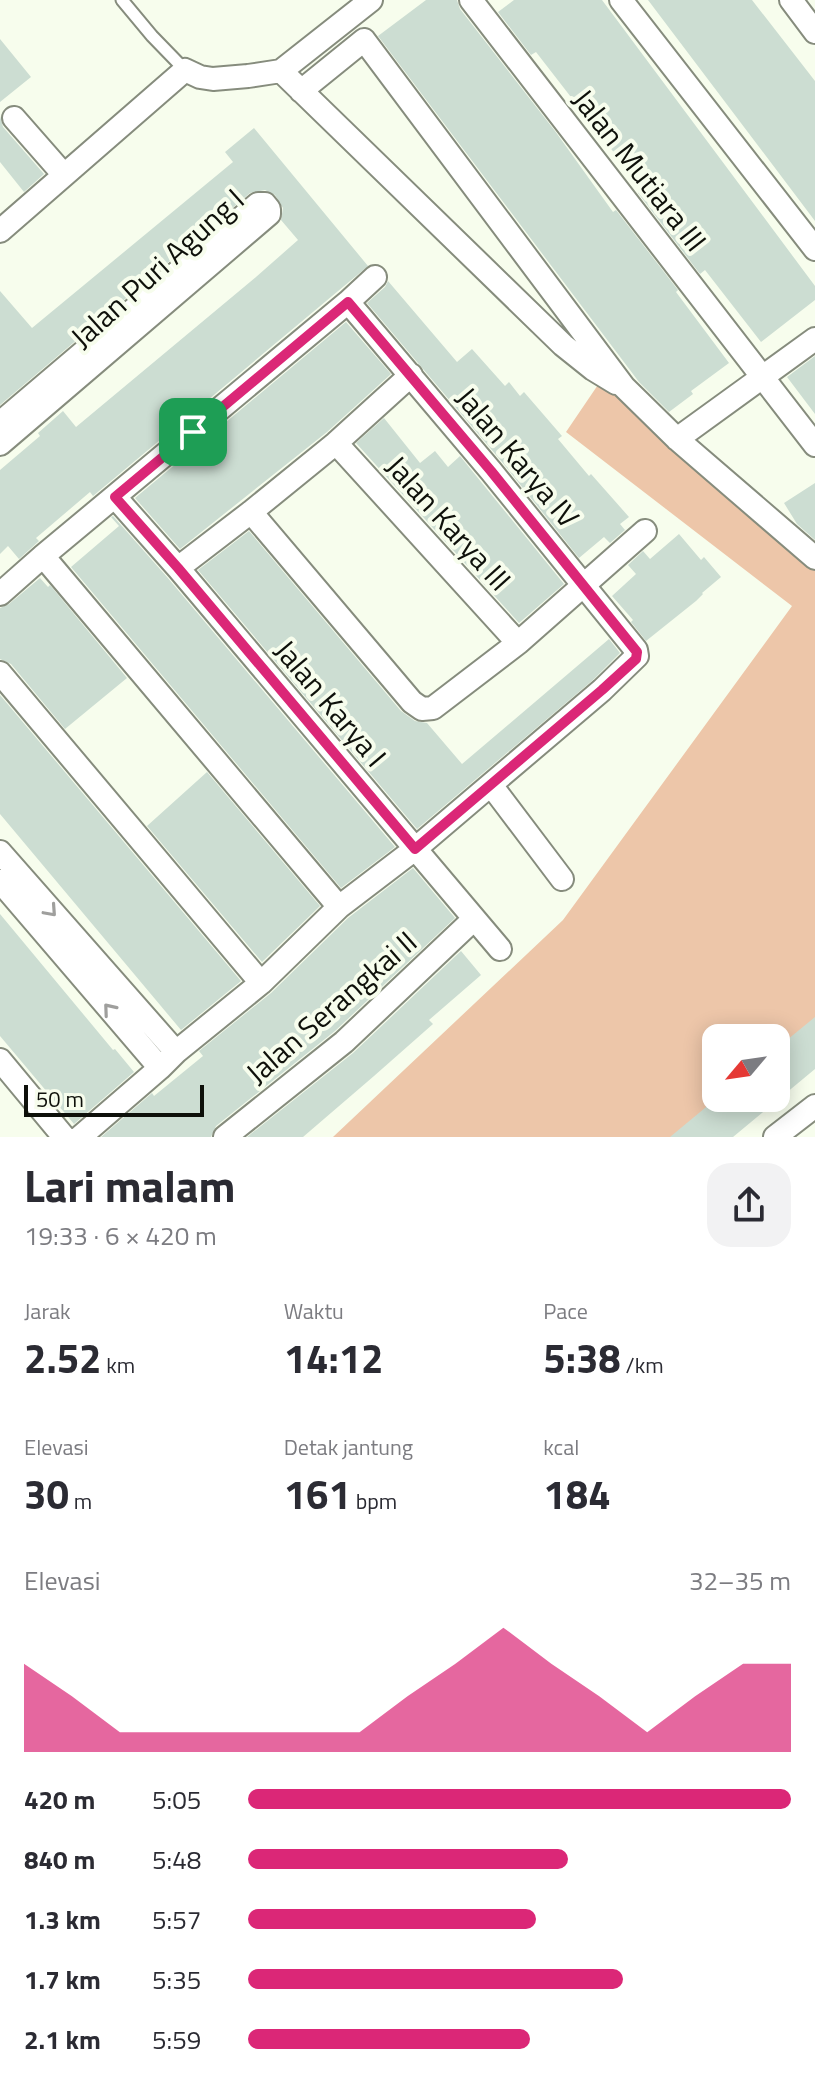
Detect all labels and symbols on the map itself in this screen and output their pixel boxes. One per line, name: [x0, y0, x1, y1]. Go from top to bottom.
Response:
street label: Jalan Mutiara III: [562, 79, 718, 261]
street label: Jalan Puri Agung I: [60, 177, 254, 359]
street label: Jalan Karya IV: [445, 377, 591, 537]
pin: [159, 398, 227, 466]
street label: Jalan Karya III: [375, 445, 523, 601]
street label: Jalan Karya I: [264, 629, 398, 777]
one-way arrow: [41, 902, 55, 917]
street label: Jalan Serangkai II: [235, 919, 427, 1095]
one-way arrow: [104, 1004, 119, 1019]
north arrow: [702, 1024, 790, 1112]
scale bar: [24, 1081, 204, 1117]

